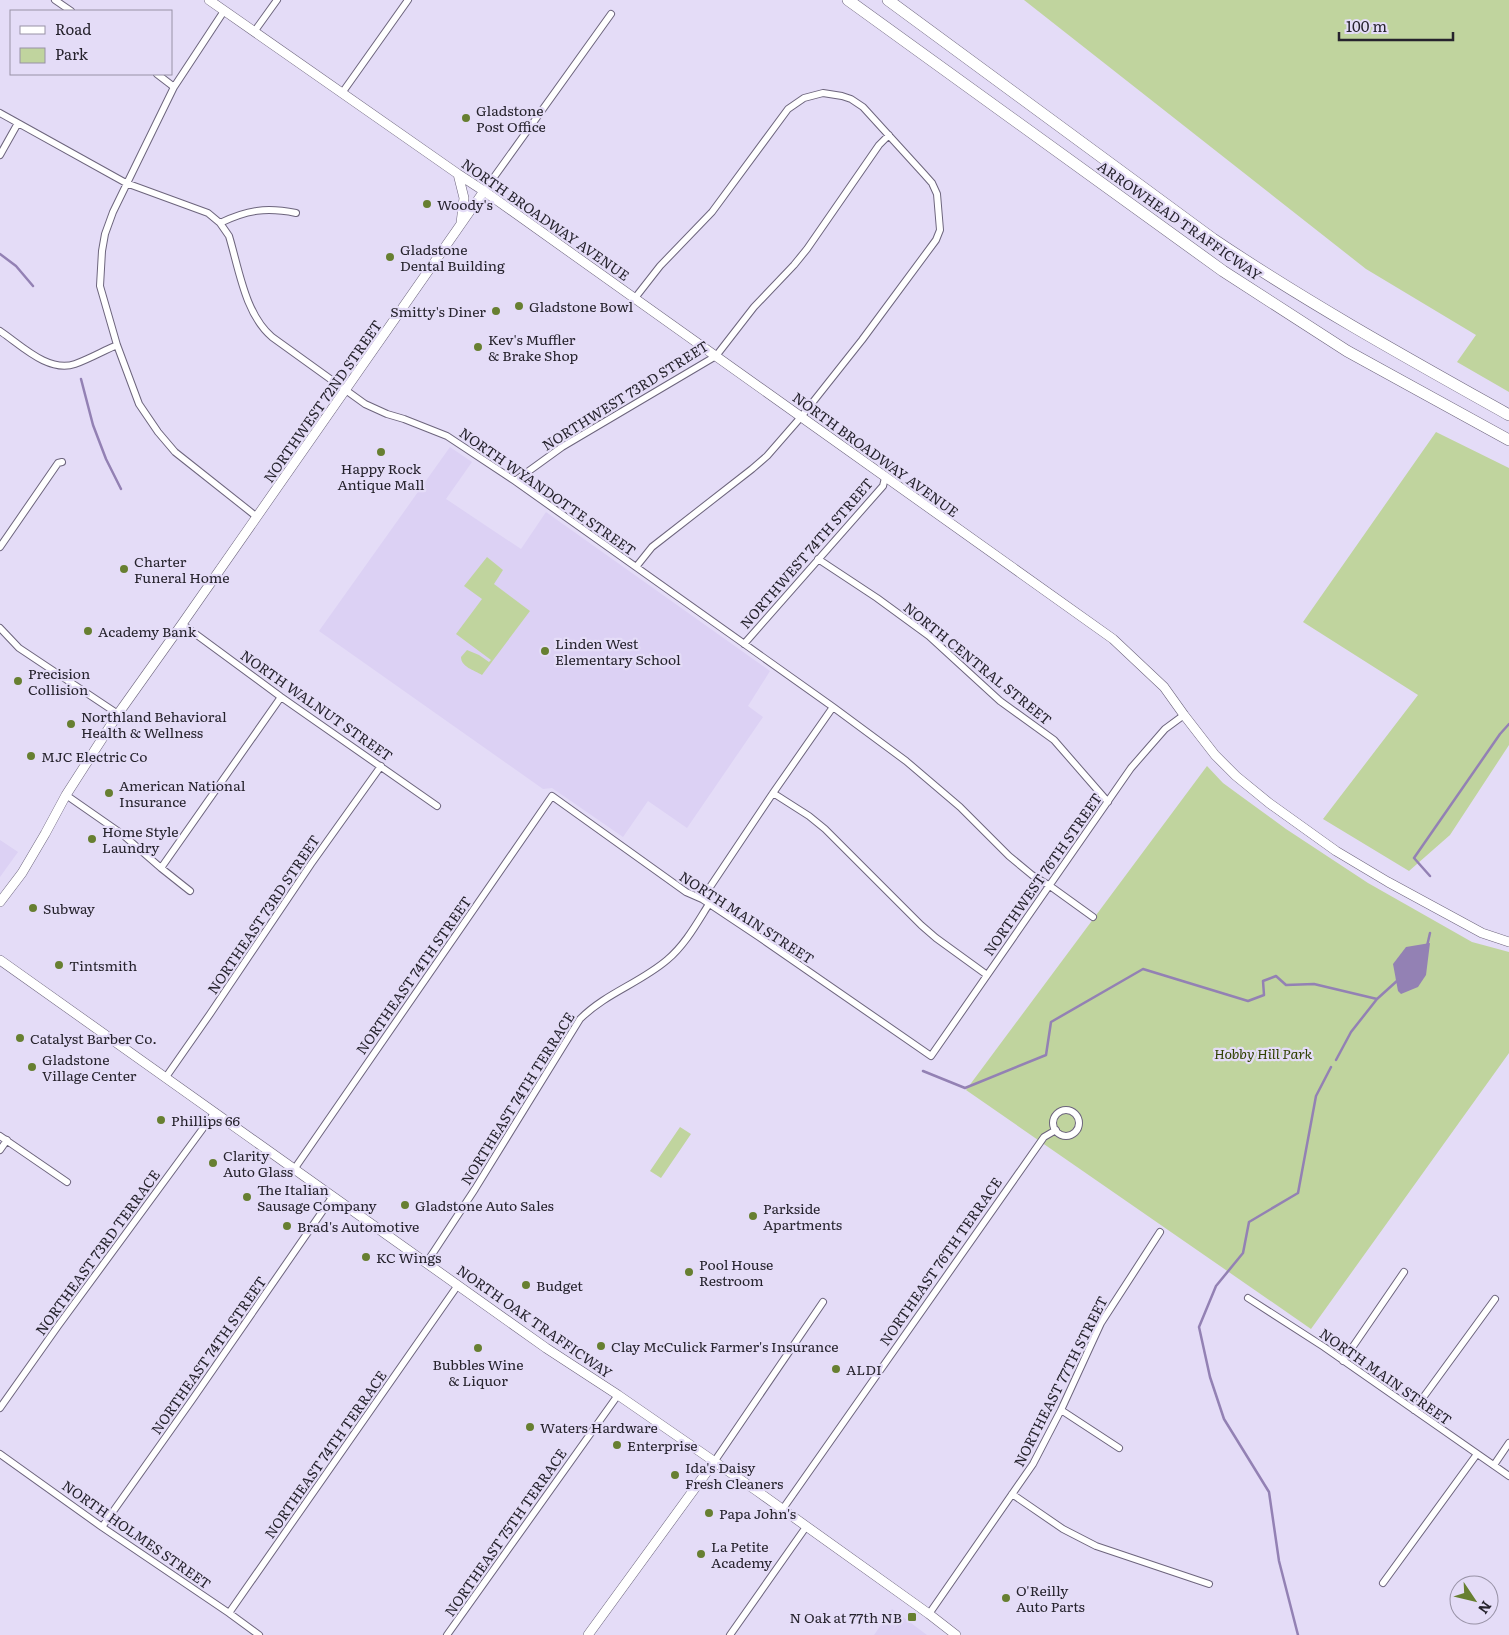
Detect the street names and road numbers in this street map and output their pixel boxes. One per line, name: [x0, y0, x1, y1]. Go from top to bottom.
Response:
street label: NORTH BROADWAY AVENUE: [458, 153, 634, 285]
street label: ARROWHEAD TRAFFICWAY: [1094, 156, 1266, 284]
street label: NORTHWEST 72ND STREET: [258, 316, 386, 486]
street label: NORTHWEST 73RD STREET: [538, 335, 712, 455]
street label: NORTH BROADWAY AVENUE: [789, 387, 963, 521]
street label: NORTH WYANDOTTE STREET: [456, 422, 640, 560]
street label: NORTHWEST 74TH STREET: [735, 473, 877, 633]
street label: NORTH CENTRAL STREET: [900, 597, 1056, 729]
street label: NORTH WALNUT STREET: [237, 645, 397, 765]
street label: NORTHWEST 76TH STREET: [978, 789, 1106, 959]
street label: NORTHEAST 73RD STREET: [202, 830, 324, 998]
street label: NORTH MAIN STREET: [676, 866, 818, 968]
street label: NORTHEAST 74TH STREET: [351, 892, 475, 1058]
street label: NORTHEAST 74TH TERRACE: [455, 1008, 579, 1188]
street label: NORTHEAST 73RD TERRACE: [30, 1165, 164, 1339]
street label: NORTHEAST 76TH TERRACE: [874, 1173, 1006, 1349]
street label: NORTH OAK TRAFFICWAY: [453, 1260, 617, 1382]
street label: NORTHEAST 74TH STREET: [146, 1272, 270, 1438]
street label: NORTHEAST 77TH STREET: [1008, 1292, 1112, 1470]
street label: NORTH MAIN STREET: [1316, 1323, 1456, 1429]
street label: NORTHEAST 74TH TERRACE: [259, 1366, 391, 1542]
street label: NORTHEAST 75TH TERRACE: [439, 1444, 571, 1620]
street label: NORTH HOLMES STREET: [59, 1475, 215, 1593]

